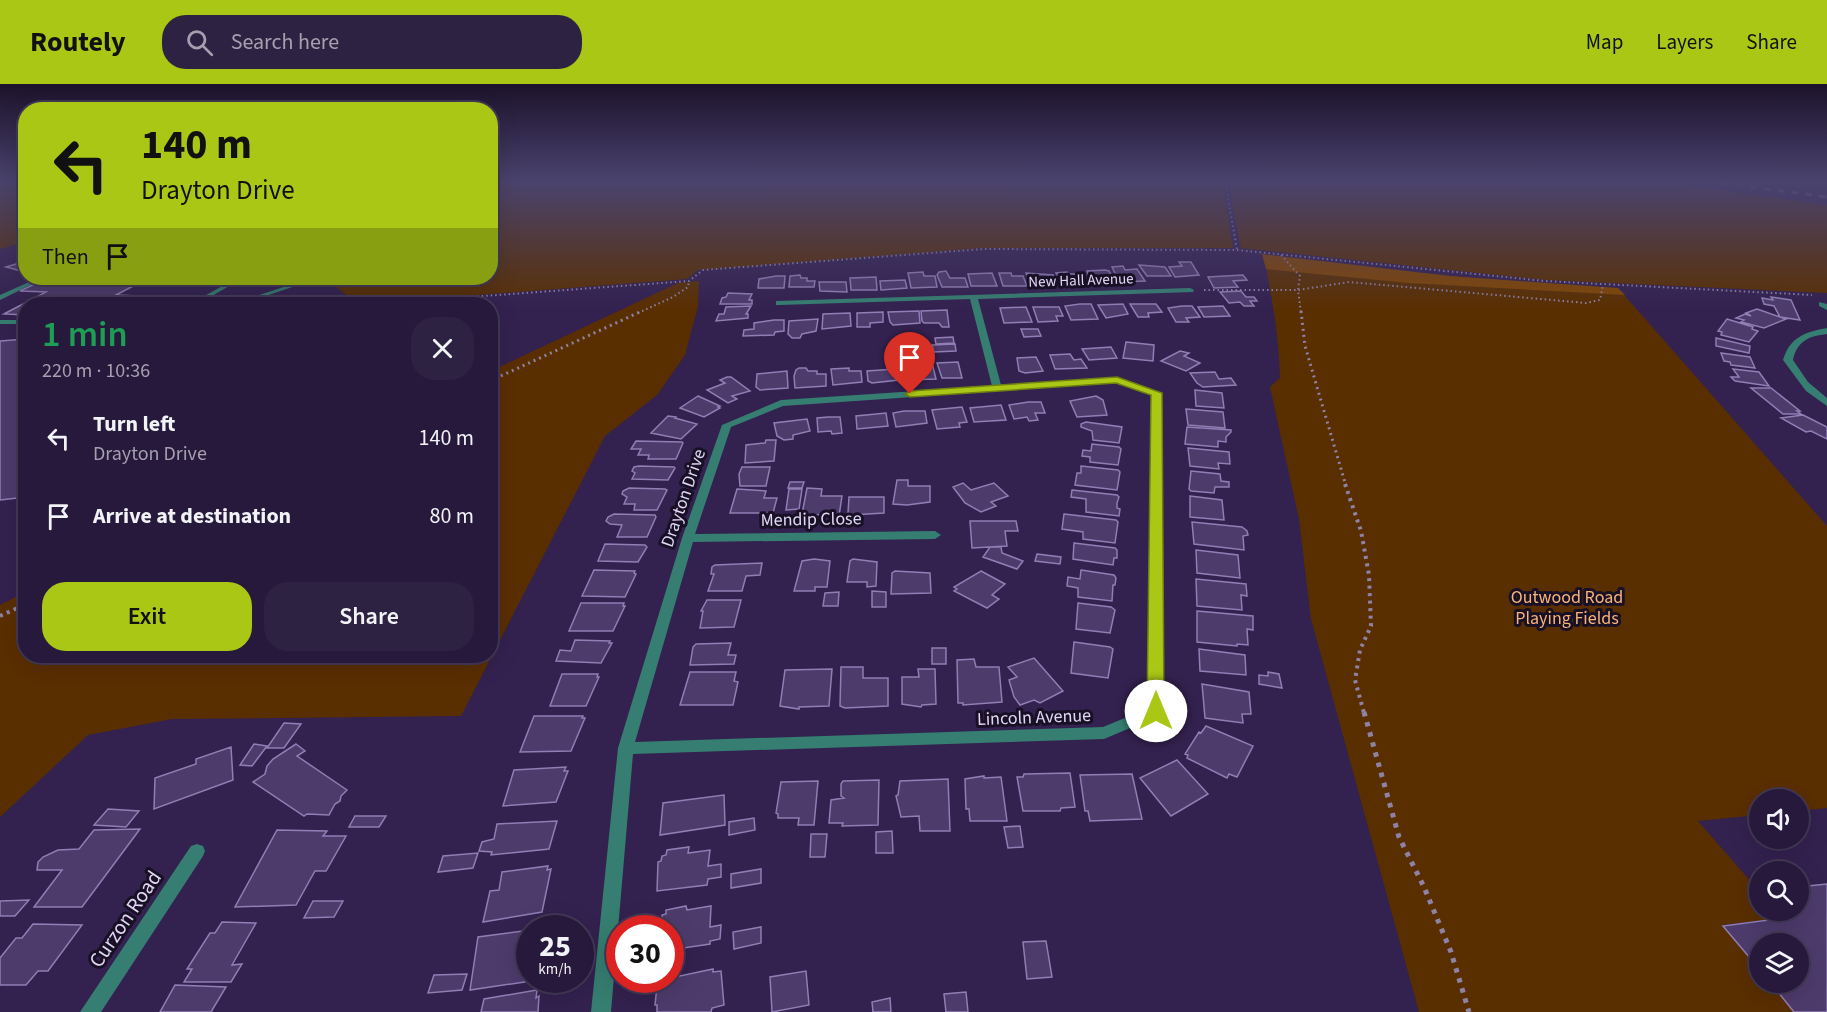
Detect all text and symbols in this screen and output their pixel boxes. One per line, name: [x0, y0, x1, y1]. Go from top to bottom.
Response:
search box: [162, 15, 582, 69]
text: Routely: [30, 22, 126, 62]
icon: search: [183, 26, 216, 59]
text: Search here: [231, 26, 339, 58]
text: Map: [1586, 27, 1623, 57]
text: Layers: [1656, 27, 1713, 57]
text: Share: [1746, 27, 1797, 57]
text: 140 m: [141, 115, 252, 175]
icon: left: [42, 126, 120, 204]
text: Drayton Drive: [141, 171, 295, 210]
icon: arrive: [101, 240, 134, 273]
text: Then: [42, 241, 89, 273]
street label: New Hall Avenue: [1028, 268, 1134, 293]
text: 1 min: [42, 309, 128, 360]
button: close: [411, 317, 474, 380]
pin: [884, 332, 935, 394]
icon: arrive: [893, 341, 926, 374]
text: 220 m · 10:36: [42, 357, 150, 385]
text: Turn left: [93, 408, 175, 440]
icon: left: [42, 422, 75, 455]
text: 140 m: [419, 422, 474, 454]
text: Drayton Drive: [93, 440, 207, 468]
street label: Drayton Drive: [655, 446, 712, 551]
icon: arrive: [42, 500, 75, 533]
text: Arrive at destination: [93, 500, 291, 532]
text: 80 m: [429, 500, 474, 532]
street label: Mendip Close: [760, 506, 862, 533]
button: Exit: [42, 582, 252, 651]
button: Share: [264, 582, 474, 651]
park label: Outwood Road Playing Fields: [1511, 585, 1623, 631]
position arrow: [1124, 679, 1188, 743]
street label: Lincoln Avenue: [977, 703, 1092, 732]
map controls: [1749, 789, 1809, 993]
button: sound: [1749, 789, 1809, 849]
button: search: [1749, 861, 1809, 921]
street label: Curzon Road: [81, 864, 169, 974]
speed limit sign: 30: [606, 915, 684, 993]
text: 25: [539, 925, 571, 968]
button: layers: [1749, 933, 1809, 993]
text: km/h: [538, 959, 572, 980]

